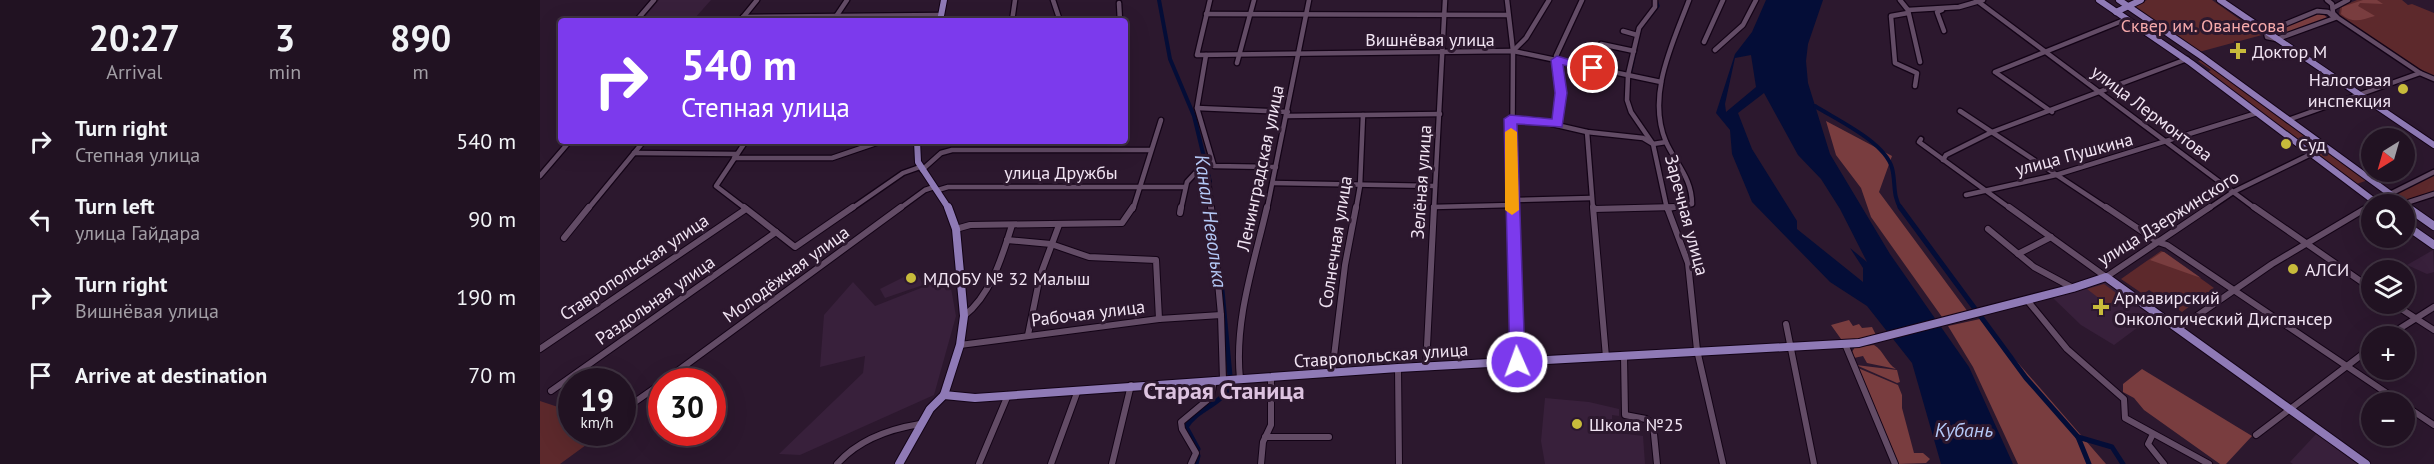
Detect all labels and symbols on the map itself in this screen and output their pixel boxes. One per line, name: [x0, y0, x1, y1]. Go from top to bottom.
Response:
park label: Сквер им. Ованесова: [2121, 14, 2285, 37]
street label: Вишнёвая улица: [1365, 28, 1495, 51]
place label: Доктор М: [2252, 40, 2327, 63]
pin: [1567, 42, 1618, 93]
marker: Доктор М: [2229, 42, 2247, 60]
street label: улица Лермонтова: [2087, 60, 2217, 166]
place label: Налоговая инспекция: [2308, 68, 2391, 112]
marker: Налоговая инспекция: [2396, 82, 2410, 96]
street label: Ленинградская улица: [1231, 83, 1289, 254]
street label: Зелёная улица: [1406, 124, 1436, 240]
street label: улица Пушкина: [2012, 127, 2136, 181]
north arrow: [2361, 128, 2415, 182]
place label: Суд: [2298, 133, 2326, 156]
marker: Суд: [2279, 137, 2293, 151]
street label: Заречная улица: [1660, 152, 1714, 278]
water label: Канал Неволька: [1189, 153, 1233, 289]
street label: улица Дружбы: [1004, 161, 1118, 184]
street label: улица Дзержинского: [2093, 165, 2243, 271]
street label: Солнечная улица: [1313, 174, 1357, 310]
street label: Ставропольская улица: [555, 209, 713, 325]
street label: Молодёжная улица: [718, 220, 854, 328]
street label: Раздольная улица: [591, 250, 719, 350]
place label: АЛСИ: [2305, 258, 2349, 281]
marker: АЛСИ: [2286, 262, 2300, 276]
place label: МДОБУ № 32 Малыш: [923, 267, 1090, 290]
marker: МДОБУ № 32 Малыш: [904, 271, 918, 285]
place label: Армавирский Онкологический Диспансер: [2114, 286, 2332, 330]
street label: Рабочая улица: [1030, 295, 1146, 331]
marker: Армавирский Онкологический Диспансер: [2092, 298, 2110, 316]
position arrow: [1485, 330, 1549, 394]
street label: Ставропольская улица: [1293, 337, 1469, 373]
speed limit sign: 30: [648, 368, 726, 446]
district label: Старая Станица: [1143, 375, 1305, 406]
place label: Школа №25: [1589, 413, 1684, 436]
marker: Школа №25: [1570, 417, 1584, 431]
water label: Кубань: [1935, 417, 1993, 443]

